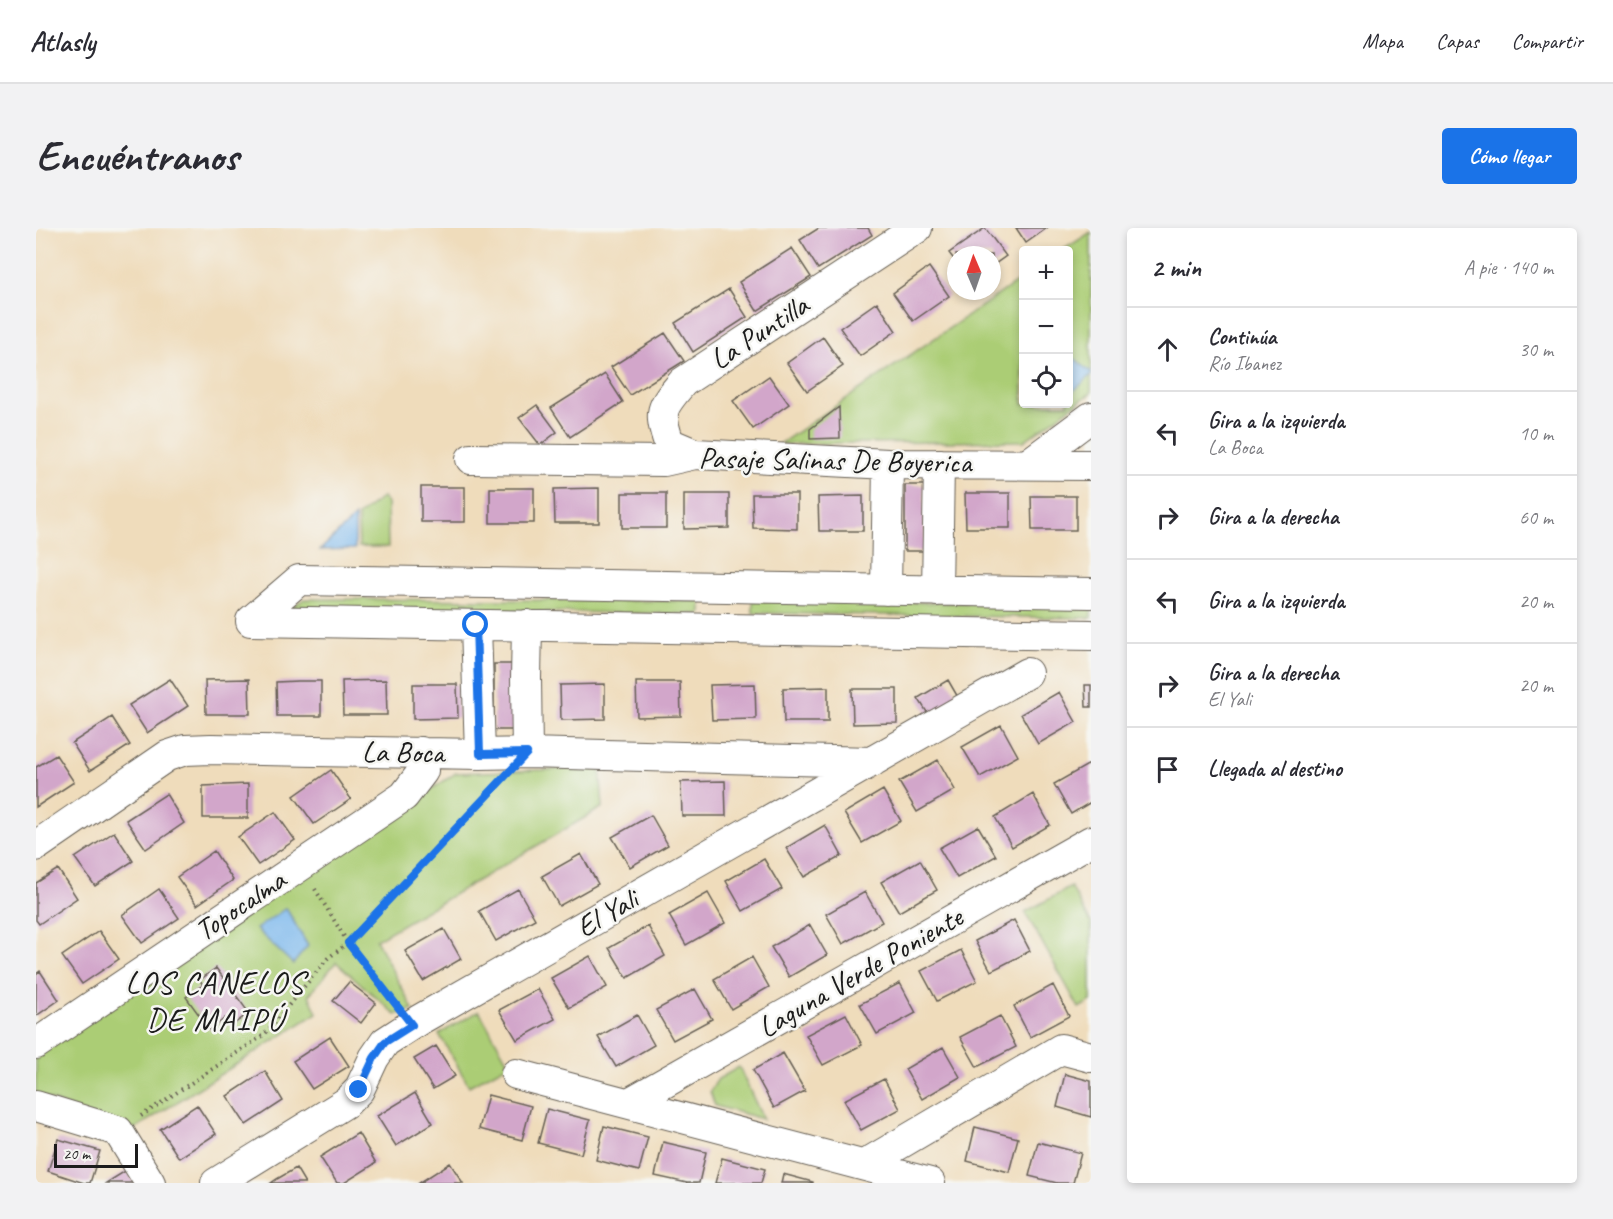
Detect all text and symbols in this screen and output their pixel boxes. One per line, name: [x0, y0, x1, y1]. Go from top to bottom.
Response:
text: Atlasly: [30, 24, 95, 59]
text: Mapa: [1362, 28, 1403, 54]
text: Capas: [1436, 28, 1479, 54]
text: Compartir: [1512, 28, 1583, 54]
button: Cómo llegar: [1442, 128, 1577, 184]
text: Encuéntranos: [36, 130, 238, 183]
north arrow: [947, 246, 1001, 300]
map controls: [1019, 246, 1073, 408]
button: +: [1019, 246, 1073, 300]
text: 2 min: [1151, 251, 1201, 284]
text: A pie · 140 m: [1464, 255, 1553, 280]
street label: La Puntilla: [702, 285, 817, 378]
button: −: [1019, 300, 1073, 354]
text: Continúa: [1208, 323, 1276, 351]
icon: ahead: [1151, 333, 1184, 366]
text: 30 m: [1519, 337, 1553, 362]
text: Río Ibanez: [1208, 351, 1281, 376]
button: locate: [1019, 354, 1073, 408]
text: Gira a la izquierda: [1208, 407, 1345, 435]
icon: left: [1151, 417, 1184, 450]
text: 10 m: [1519, 421, 1553, 446]
text: La Boca: [1208, 435, 1263, 460]
street label: Pasaje Salinas De Boyerica: [698, 439, 974, 481]
icon: right: [1151, 501, 1184, 534]
text: Gira a la derecha: [1208, 503, 1339, 531]
text: 60 m: [1519, 505, 1553, 530]
icon: left: [1151, 585, 1184, 618]
text: Gira a la izquierda: [1208, 587, 1345, 615]
text: 20 m: [1519, 589, 1553, 614]
route start: [462, 611, 488, 637]
text: Gira a la derecha: [1208, 659, 1339, 687]
icon: right: [1151, 669, 1184, 702]
text: 20 m: [1519, 673, 1553, 698]
text: El Yali: [1208, 687, 1251, 712]
street label: La Boca: [362, 732, 447, 772]
icon: arrive: [1151, 753, 1184, 786]
text: Llegada al destino: [1208, 755, 1342, 783]
street label: Topocalma: [187, 860, 294, 949]
street label: El Yali: [569, 879, 648, 946]
street label: Laguna Verde Poniente: [751, 897, 971, 1046]
district label: LOS CANELOS DE MAIPÚ: [125, 962, 310, 1040]
route end: [345, 1076, 371, 1102]
scale bar: [54, 1141, 138, 1168]
text: 20 m: [63, 1144, 90, 1164]

